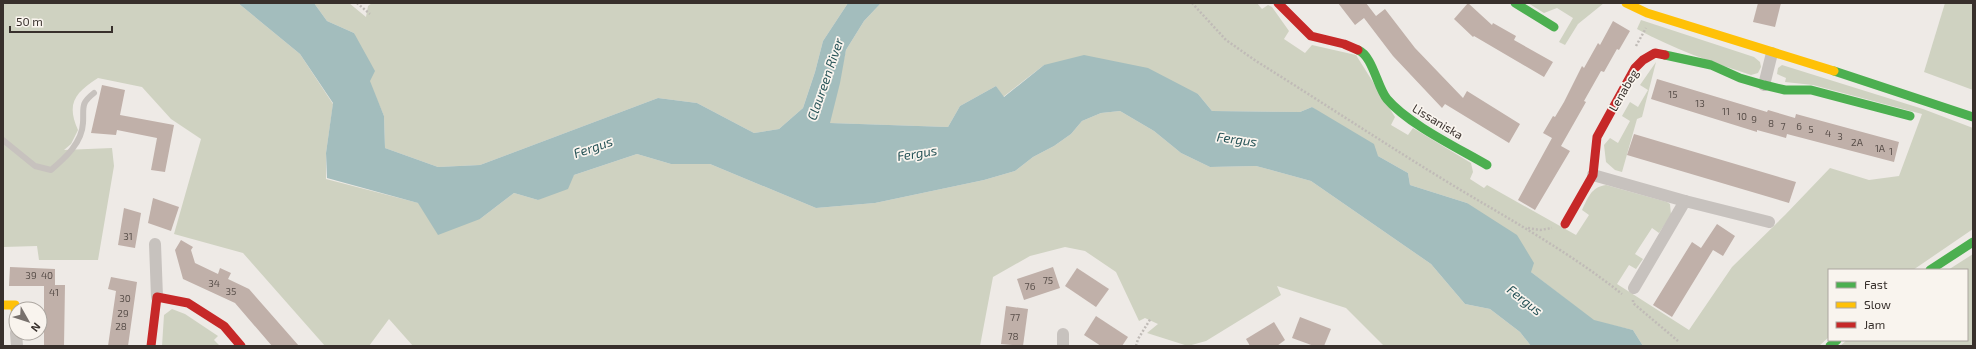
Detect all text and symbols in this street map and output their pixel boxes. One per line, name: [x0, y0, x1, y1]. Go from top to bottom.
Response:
scale bar: [10, 8, 112, 34]
text: 50 m: [16, 14, 43, 28]
water label: Claureen River: [803, 35, 847, 122]
street label: Lenabeg: [1605, 66, 1641, 113]
house number: 15: [1668, 88, 1678, 100]
house number: 13: [1695, 97, 1705, 109]
street label: Lissaniska: [1410, 100, 1466, 142]
house number: 11: [1722, 105, 1730, 117]
house number: 10: [1737, 110, 1747, 122]
house number: 9: [1751, 113, 1757, 125]
house number: 8: [1768, 117, 1774, 129]
house number: 7: [1780, 120, 1786, 132]
house number: 6: [1796, 120, 1802, 132]
house number: 5: [1808, 123, 1814, 135]
house number: 4: [1825, 127, 1831, 139]
water label: Fergus: [1216, 128, 1258, 150]
house number: 3: [1837, 130, 1843, 142]
water label: Fergus: [571, 133, 615, 161]
house number: 2A: [1851, 136, 1864, 148]
water label: Fergus: [896, 142, 939, 164]
house number: 1A: [1875, 142, 1886, 154]
house number: 1: [1889, 145, 1893, 157]
house number: 31: [123, 230, 133, 242]
house number: 39: [25, 269, 37, 281]
house number: 40: [41, 269, 53, 281]
legend: [1828, 269, 1968, 341]
house number: 75: [1043, 274, 1053, 286]
house number: 34: [208, 277, 220, 289]
text: Fast: [1864, 277, 1888, 291]
house number: 76: [1025, 280, 1036, 292]
water label: Fergus: [1504, 281, 1546, 319]
house number: 35: [226, 285, 236, 297]
house number: 41: [49, 286, 59, 298]
house number: 30: [119, 292, 131, 304]
text: Slow: [1864, 297, 1891, 311]
north arrow: [8, 301, 48, 341]
house number: 29: [117, 307, 129, 319]
house number: 77: [1010, 311, 1020, 323]
text: Jam: [1864, 317, 1885, 331]
text: N: [29, 320, 44, 335]
house number: 28: [115, 320, 127, 332]
house number: 78: [1007, 330, 1019, 342]

